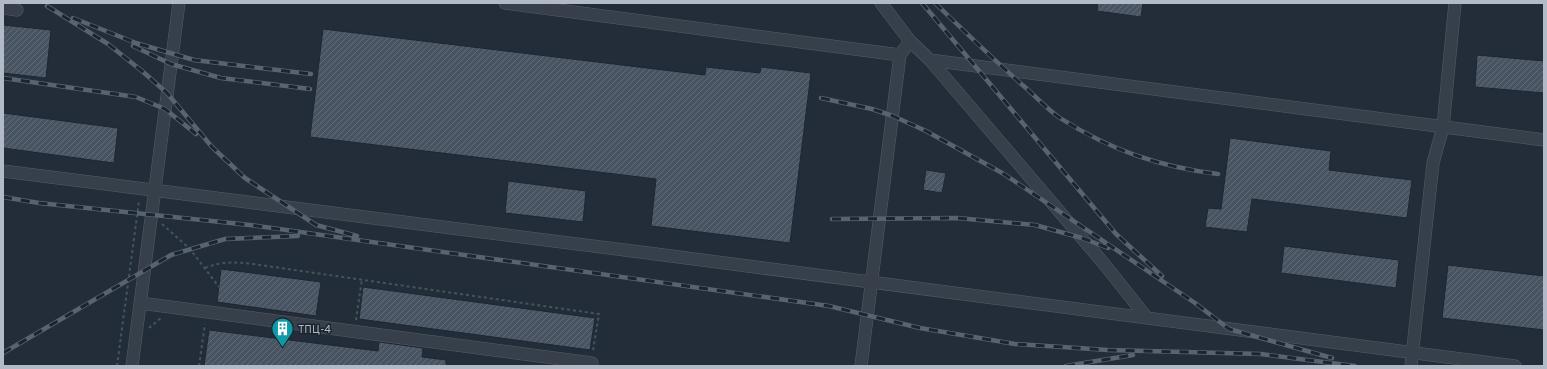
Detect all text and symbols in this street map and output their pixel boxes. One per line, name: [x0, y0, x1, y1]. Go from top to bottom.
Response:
building icon: ТПЦ-4: [270, 316, 296, 349]
place label: ТПЦ-4: [298, 323, 331, 337]

